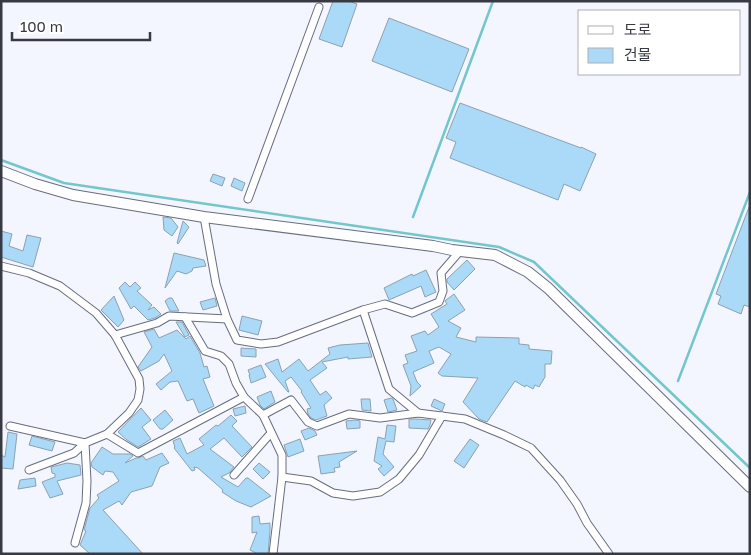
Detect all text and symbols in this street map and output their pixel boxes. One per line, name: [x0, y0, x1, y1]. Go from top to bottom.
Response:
scale bar: [12, 10, 150, 42]
legend: [578, 10, 741, 75]
text: 100 m: [20, 17, 63, 35]
text: 도로: [624, 20, 652, 38]
text: 건물: [624, 45, 652, 63]

